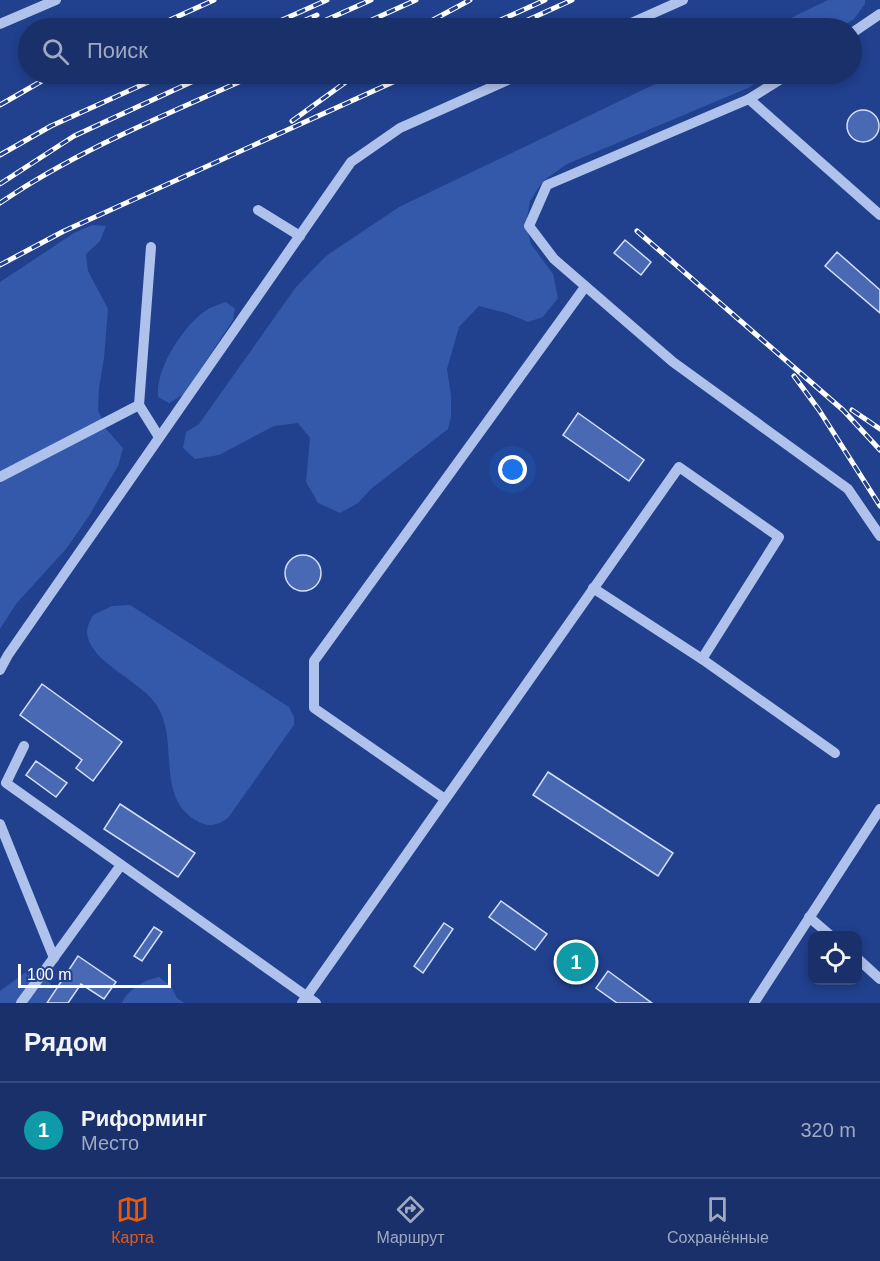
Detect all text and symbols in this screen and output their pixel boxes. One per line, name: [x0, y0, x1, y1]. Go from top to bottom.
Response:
search box: [18, 18, 862, 84]
icon: search: [39, 35, 72, 68]
text: Поиск: [87, 38, 148, 63]
your location: [498, 455, 527, 484]
map controls: [808, 931, 862, 985]
button: locate: [808, 931, 862, 985]
pin: 1: [556, 940, 596, 984]
scale bar: [18, 961, 171, 988]
text: 100 m: [27, 966, 71, 983]
text: Рядом: [24, 1027, 107, 1057]
text: Риформинг: [81, 1106, 207, 1131]
text: 1: [38, 1119, 49, 1141]
text: 320 m: [800, 1119, 856, 1141]
text: Место: [81, 1132, 139, 1154]
tab: Карта: [111, 1193, 154, 1247]
tab: Маршрут: [376, 1193, 445, 1247]
tab: Сохранённые: [667, 1193, 769, 1247]

